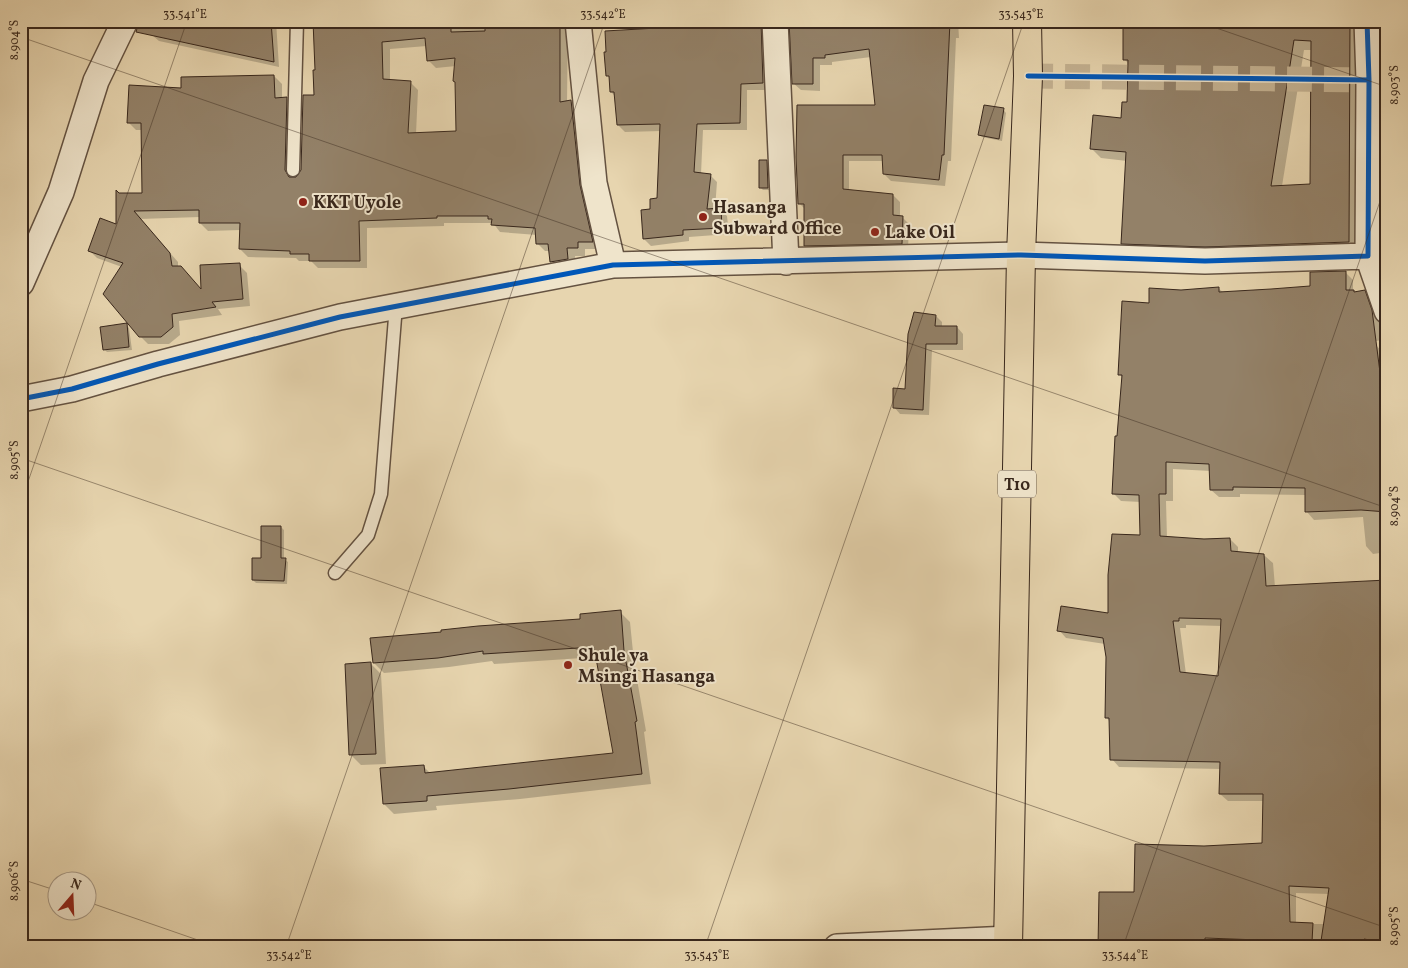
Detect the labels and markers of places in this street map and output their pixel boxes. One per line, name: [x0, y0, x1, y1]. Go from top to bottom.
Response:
place label: KKT Uyole: [313, 191, 401, 216]
marker: KKT Uyole: [297, 196, 309, 208]
place label: Hasanga Subward Office: [713, 196, 841, 242]
marker: Hasanga Subward Office: [697, 211, 709, 223]
place label: Lake Oil: [885, 221, 955, 246]
marker: Lake Oil: [869, 226, 881, 238]
place label: Shule ya Msingi Hasanga: [578, 644, 715, 690]
marker: Shule ya Msingi Hasanga: [562, 659, 574, 671]

